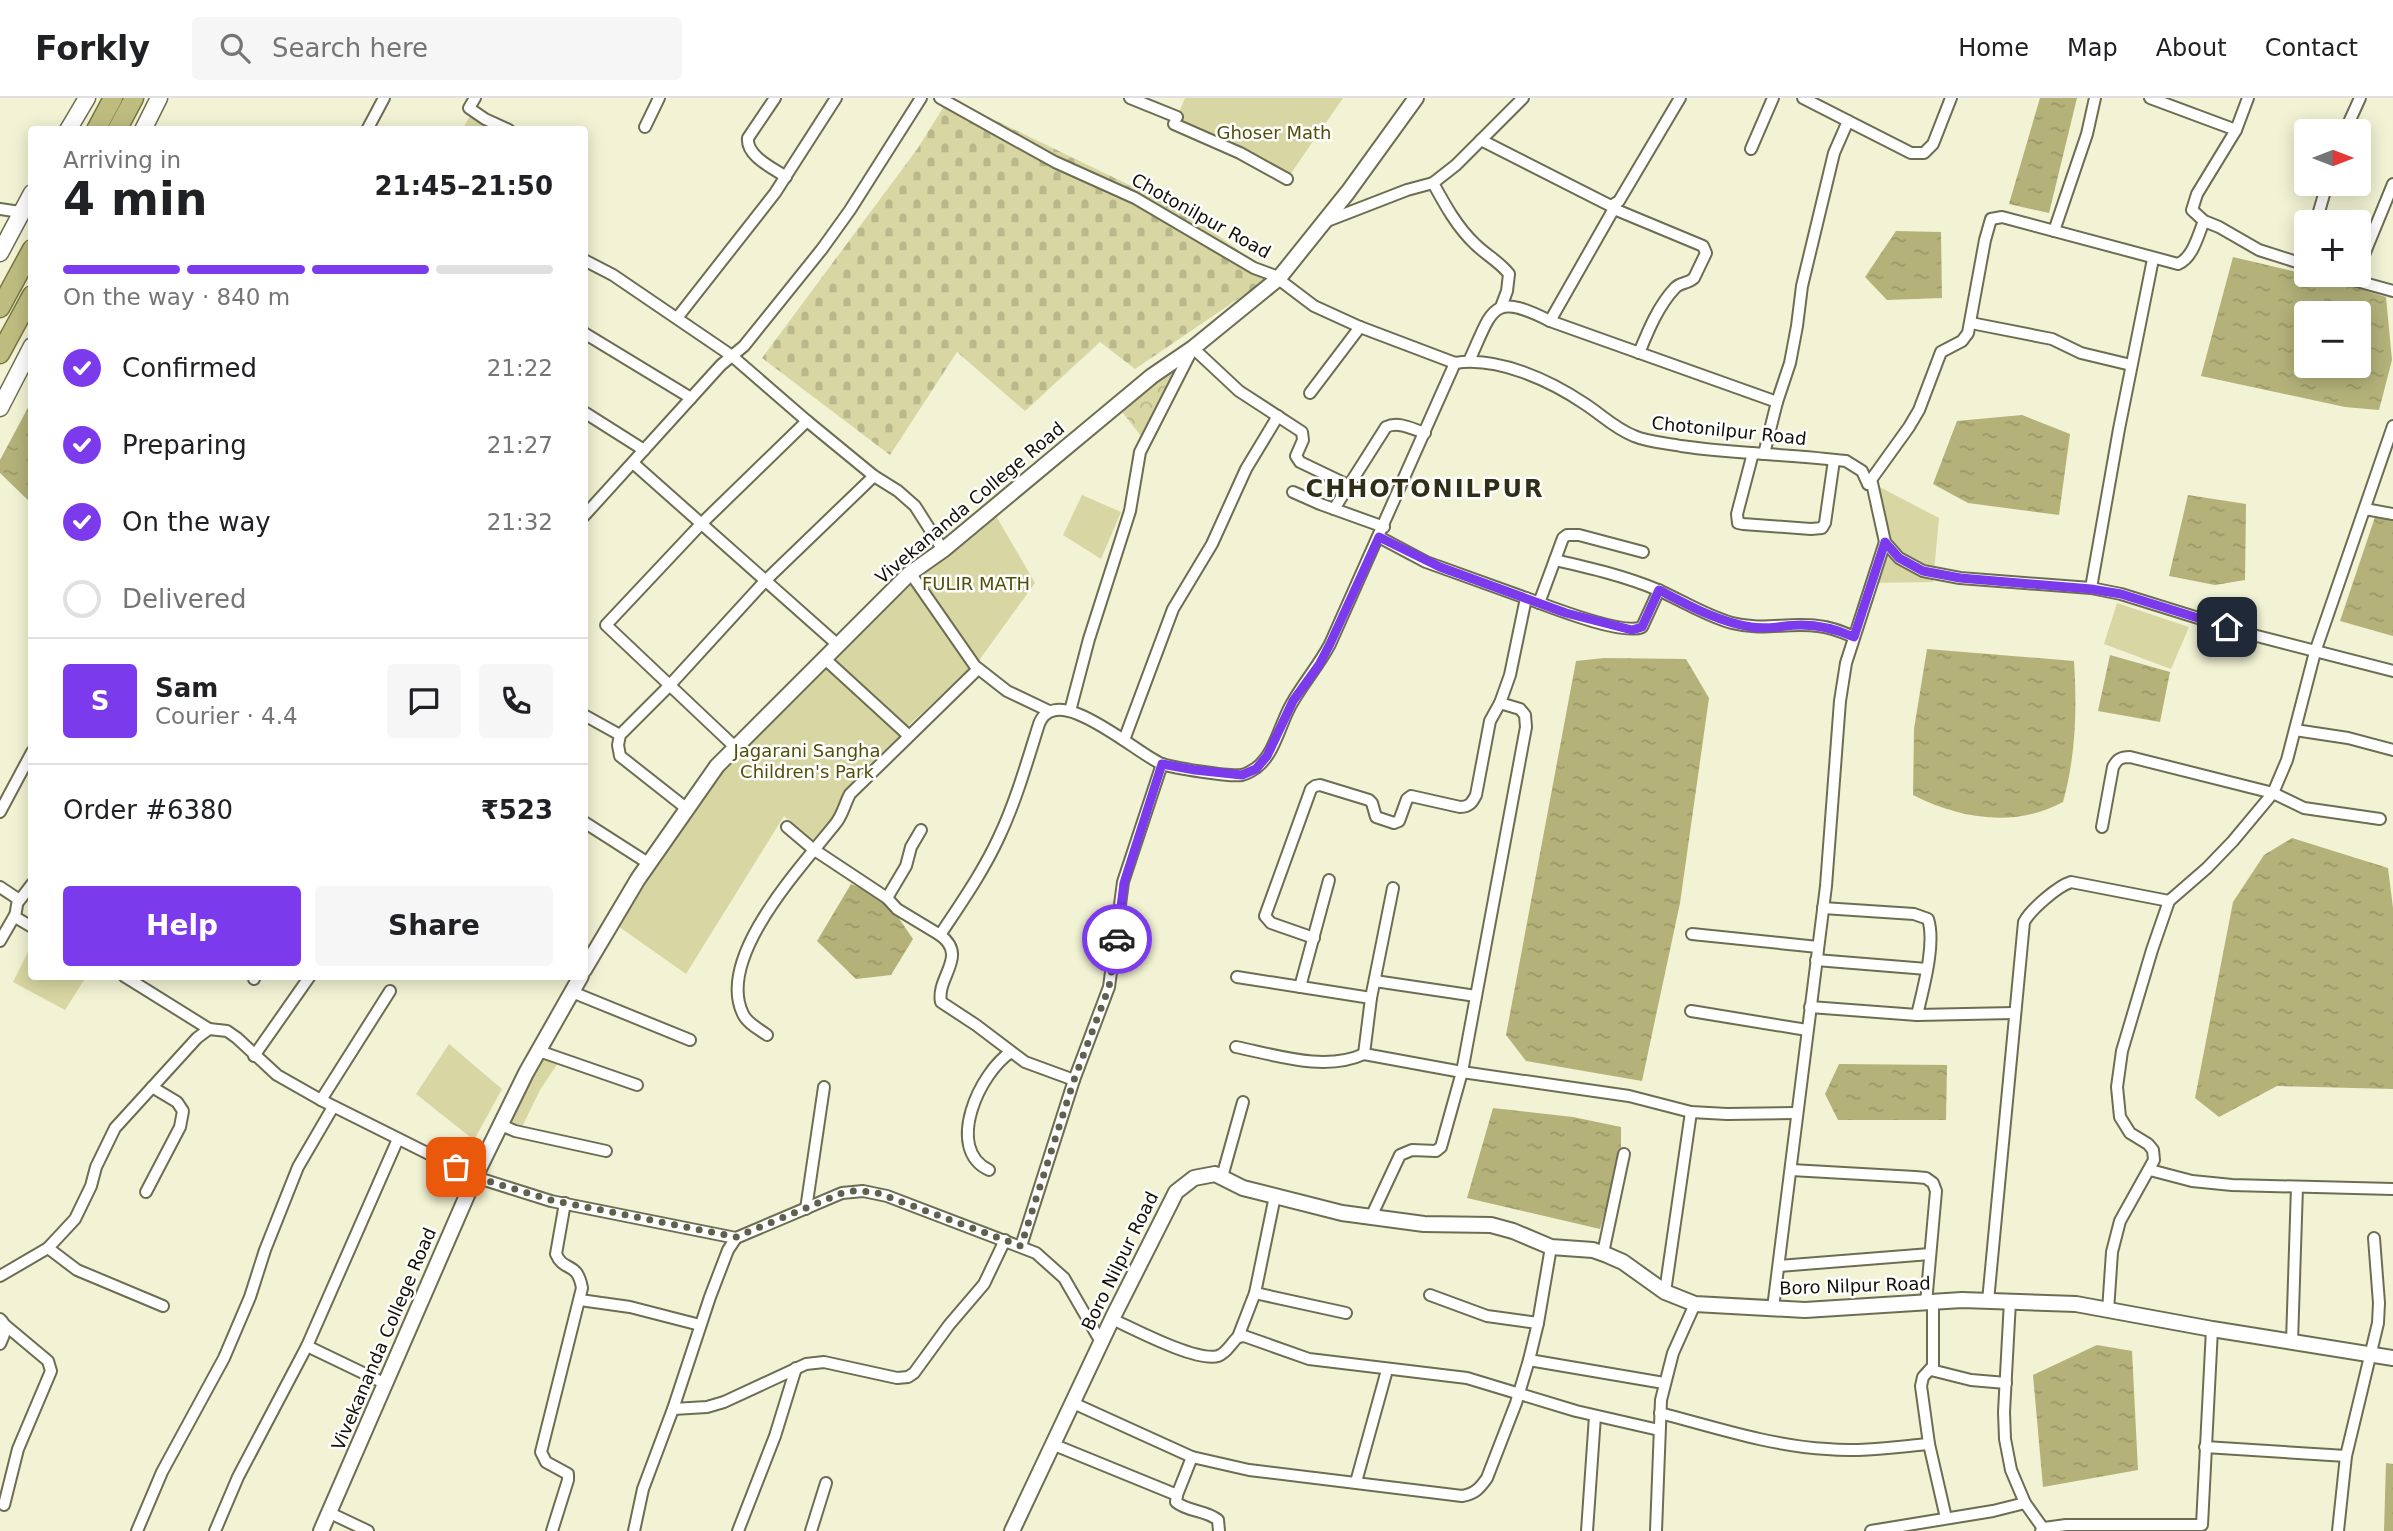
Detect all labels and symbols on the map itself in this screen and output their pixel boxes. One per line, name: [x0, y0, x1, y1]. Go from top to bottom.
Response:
north arrow: [2294, 119, 2371, 196]
park label: Ghoser Math: [1217, 122, 1331, 143]
street label: Chotonilpur Road: [1128, 169, 1274, 262]
street label: Chotonilpur Road: [1651, 412, 1808, 449]
street label: Vivekananda College Road: [871, 417, 1068, 588]
district label: CHHOTONILPUR: [1306, 475, 1544, 503]
park label: FULIR MATH: [922, 573, 1030, 594]
pin: [2197, 597, 2257, 657]
park label: Jagarani Sangha Children's Park: [732, 740, 881, 782]
courier: [1082, 904, 1152, 974]
pin: [426, 1137, 486, 1197]
street label: Boro Nilpur Road: [1077, 1188, 1162, 1334]
street label: Vivekananda College Road: [327, 1224, 440, 1453]
street label: Boro Nilpur Road: [1779, 1272, 1931, 1299]

